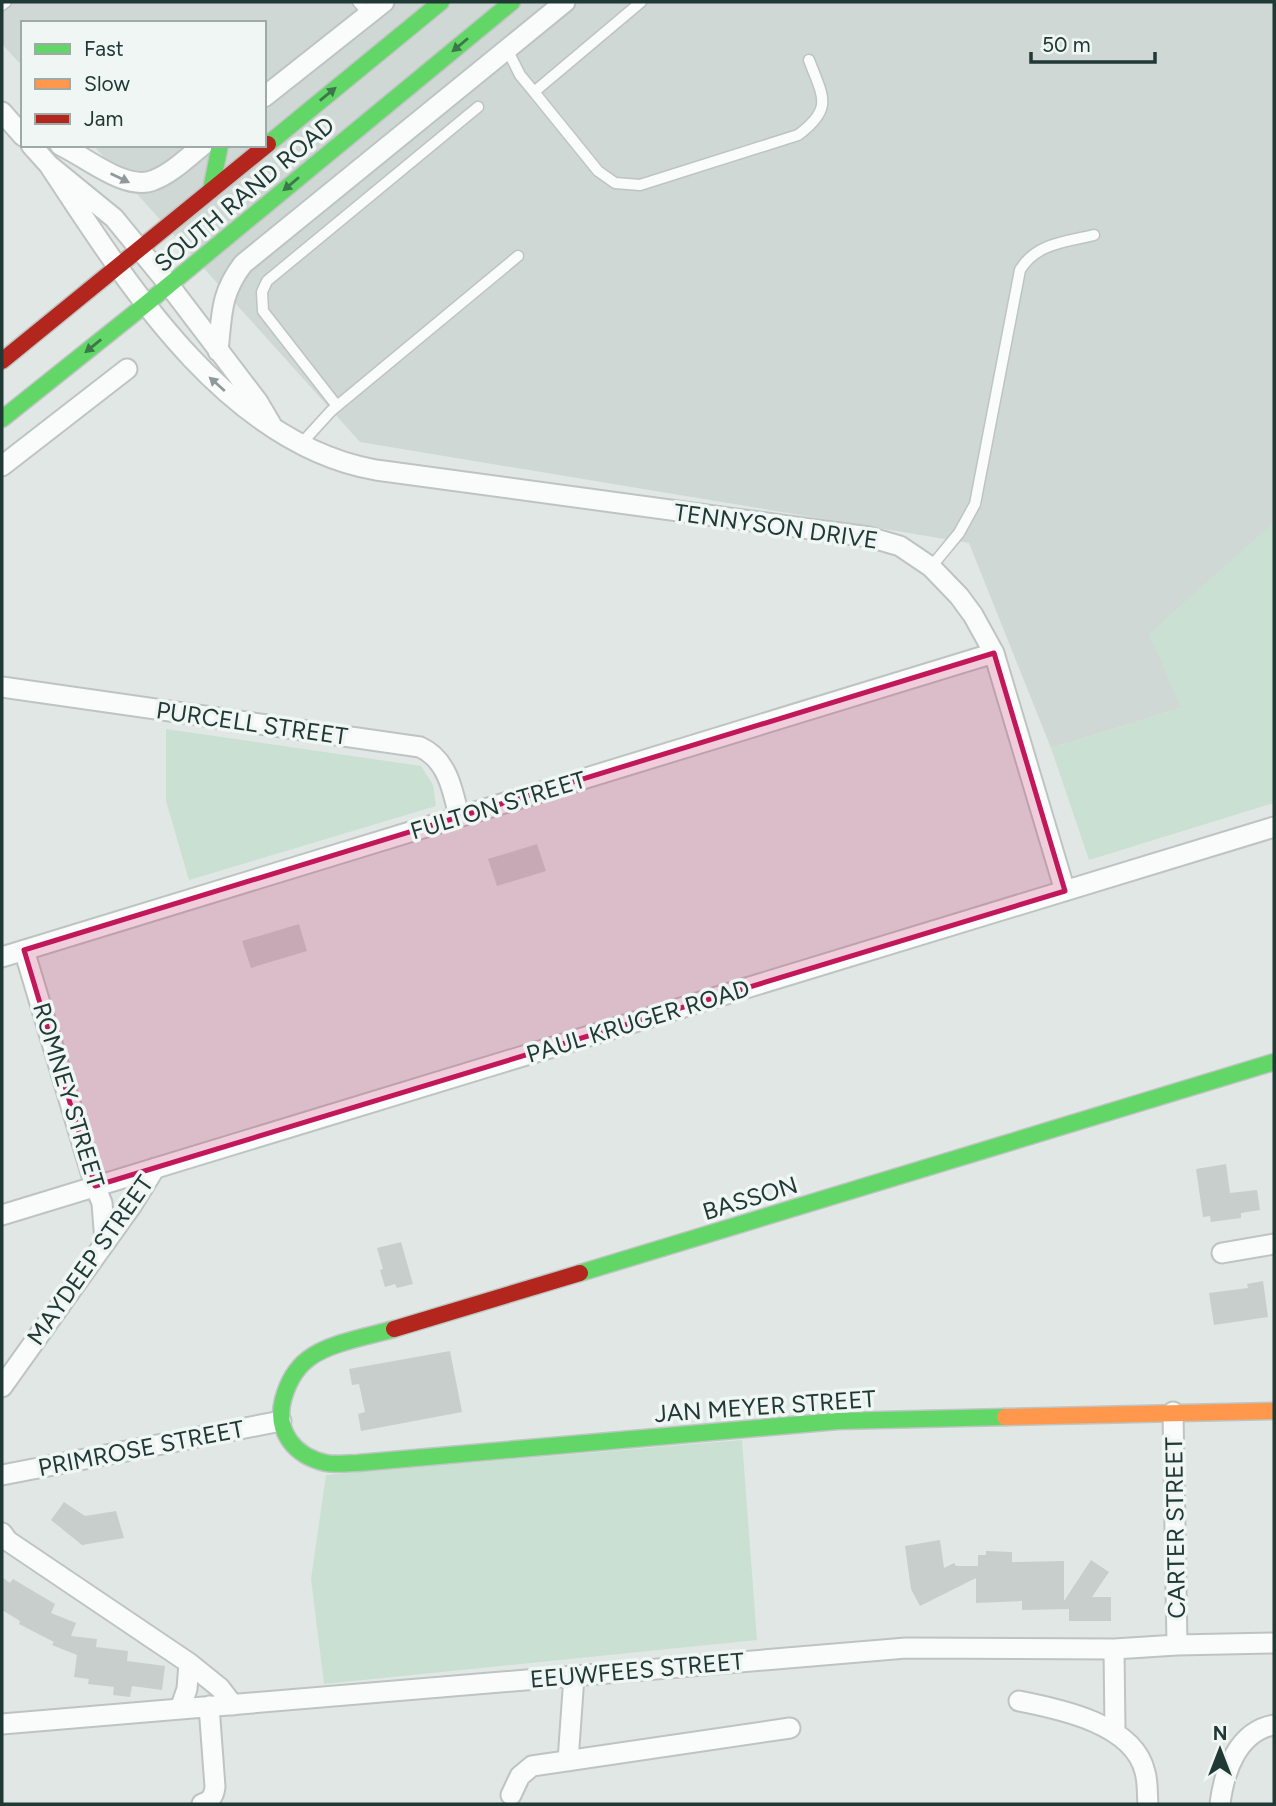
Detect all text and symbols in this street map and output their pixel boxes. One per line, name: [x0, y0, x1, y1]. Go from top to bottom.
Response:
legend: [21, 21, 266, 147]
scale bar: [1031, 21, 1155, 65]
text: 50 m: [1042, 32, 1091, 57]
text: Fast: [84, 36, 124, 61]
one-way arrow: [451, 37, 468, 52]
text: Slow: [84, 71, 130, 96]
one-way arrow: [320, 87, 337, 102]
text: Jam: [84, 106, 123, 131]
street label: SOUTH RAND ROAD: [148, 110, 340, 278]
one-way arrow: [110, 172, 130, 183]
one-way arrow: [283, 176, 300, 191]
one-way arrow: [84, 339, 102, 354]
one-way arrow: [209, 376, 226, 392]
street label: TENNYSON DRIVE: [672, 497, 880, 555]
street label: PURCELL STREET: [154, 695, 350, 751]
street label: FULTON STREET: [407, 765, 589, 845]
street label: PAUL KRUGER ROAD: [523, 973, 753, 1069]
street label: ROMNEY STREET: [27, 999, 111, 1191]
street label: MAYDEEP STREET: [21, 1170, 159, 1350]
street label: BASSON: [699, 1170, 801, 1226]
street label: JAN MEYER STREET: [653, 1384, 877, 1428]
street label: PRIMROSE STREET: [36, 1414, 246, 1482]
street label: CARTER STREET: [1159, 1437, 1191, 1619]
street label: EEUWFEES STREET: [529, 1646, 745, 1694]
north arrow: [1185, 1715, 1255, 1785]
text: N: [1213, 1722, 1227, 1745]

